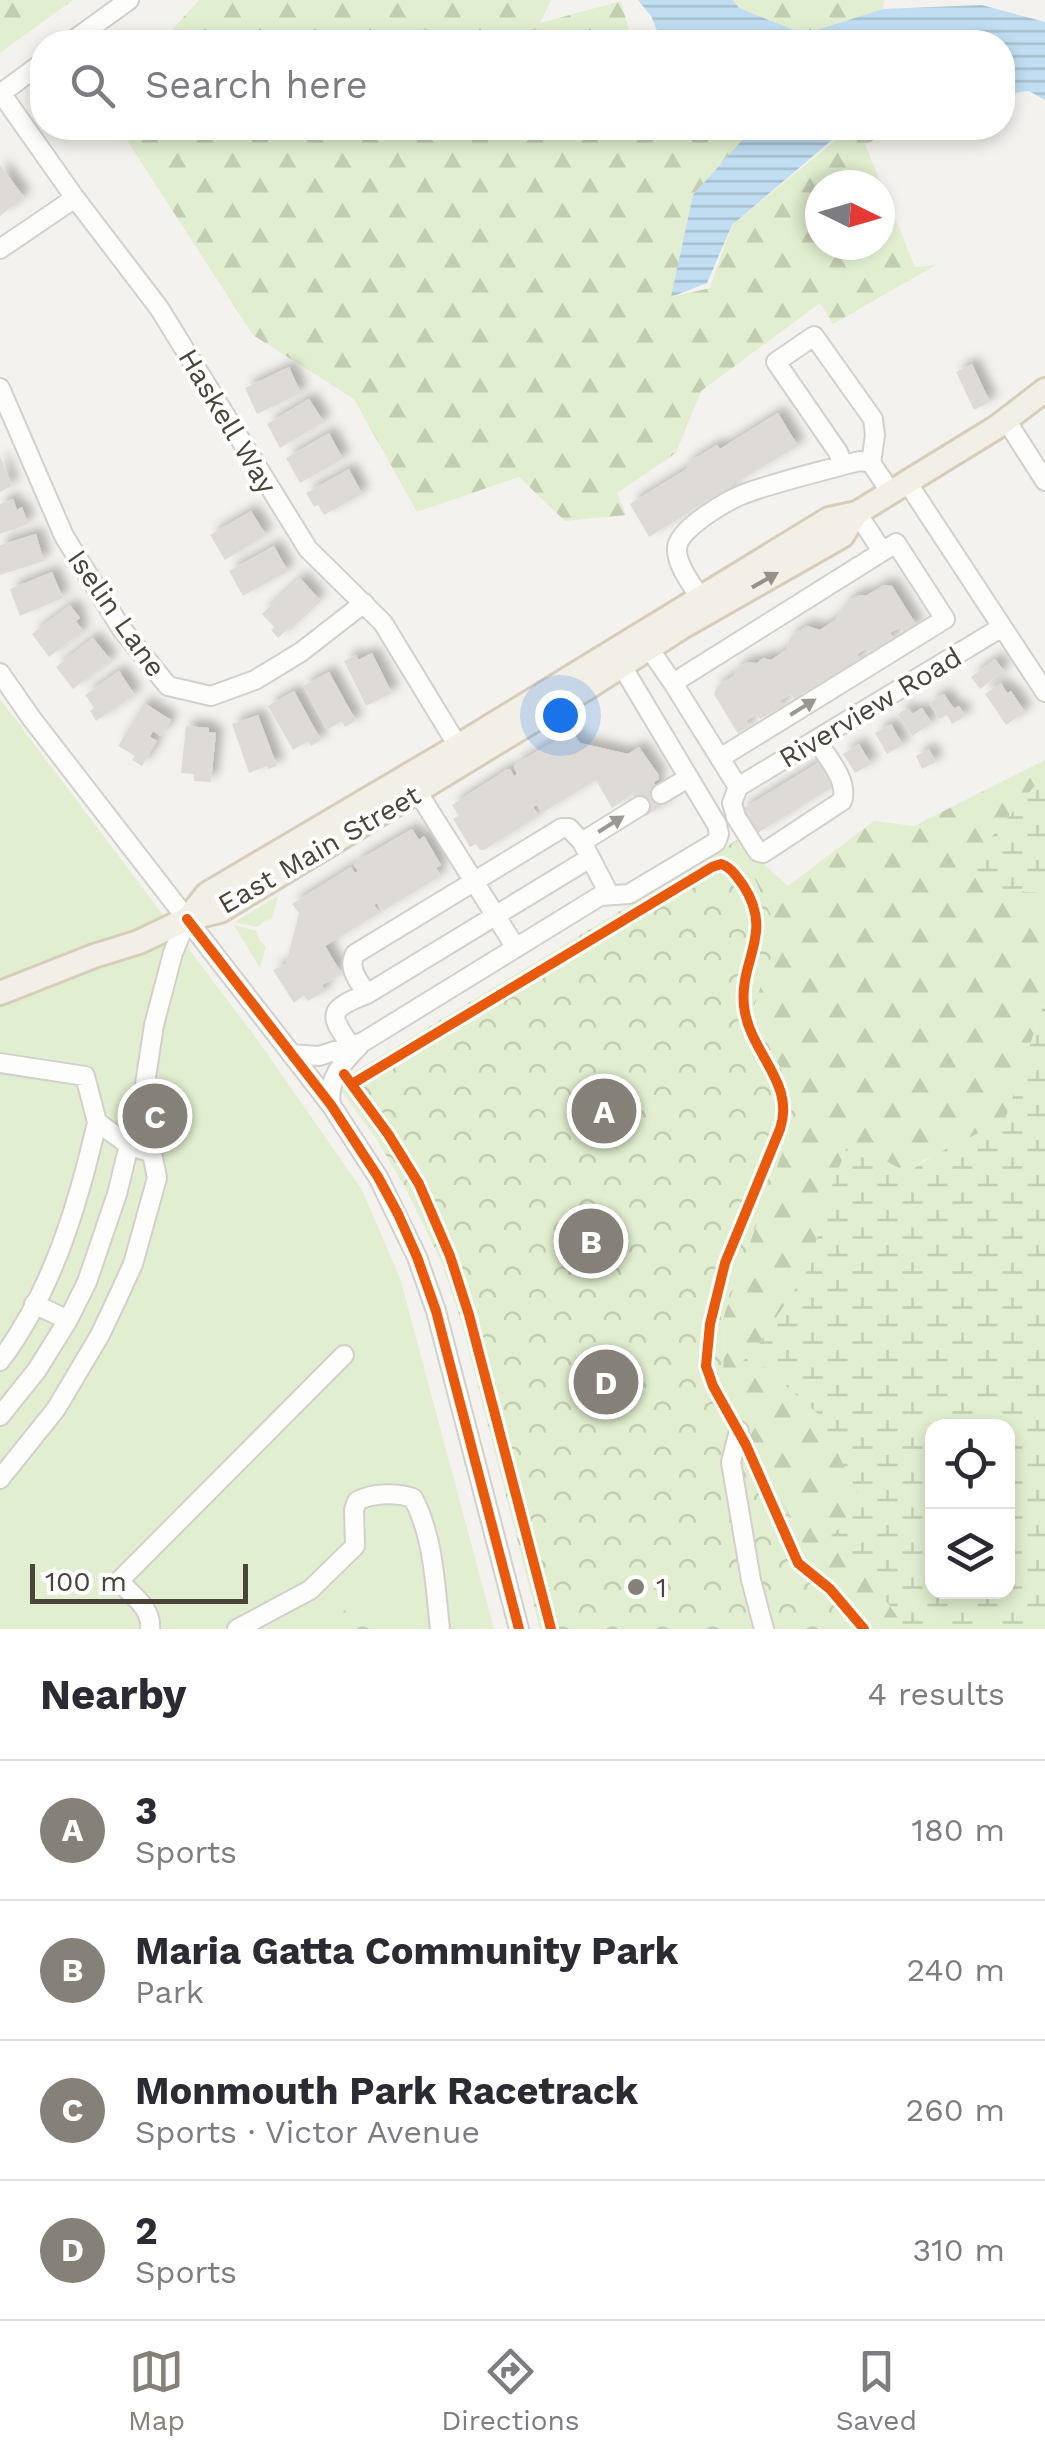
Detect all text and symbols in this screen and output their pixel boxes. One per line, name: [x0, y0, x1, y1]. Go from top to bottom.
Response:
search box: [30, 30, 1015, 140]
icon: search: [65, 58, 120, 113]
text: Search here: [145, 63, 368, 107]
north arrow: [805, 170, 895, 260]
street label: Haskell Way: [171, 343, 284, 500]
street label: Iselin Lane: [61, 543, 173, 683]
one-way arrow: [751, 572, 780, 589]
street label: Riverview Road: [773, 640, 967, 775]
your location: [535, 690, 586, 741]
one-way arrow: [789, 699, 817, 716]
street label: East Main Street: [212, 778, 426, 921]
one-way arrow: [597, 816, 625, 833]
pin: A: [572, 1074, 636, 1148]
pin: C: [122, 1078, 188, 1154]
pin: B: [558, 1204, 624, 1278]
pin: D: [574, 1344, 638, 1420]
map controls: [925, 1419, 1015, 1599]
button: locate: [925, 1419, 1015, 1509]
button: layers: [925, 1509, 1015, 1599]
scale bar: [30, 1559, 248, 1604]
text: 100 m: [45, 1565, 127, 1598]
place label: 1: [656, 1571, 667, 1604]
marker: 1: [625, 1576, 647, 1598]
text: Nearby: [40, 1670, 187, 1719]
text: 4 results: [867, 1675, 1005, 1713]
text: 3: [135, 1789, 158, 1833]
text: A: [62, 1811, 83, 1849]
text: 180 m: [911, 1811, 1005, 1849]
text: Sports: [135, 1833, 237, 1871]
text: Maria Gatta Community Park: [135, 1929, 678, 1973]
text: B: [62, 1951, 83, 1989]
text: 240 m: [906, 1951, 1005, 1989]
text: Park: [135, 1973, 204, 2011]
text: Monmouth Park Racetrack: [135, 2069, 638, 2113]
text: C: [62, 2091, 83, 2129]
text: 260 m: [906, 2091, 1005, 2129]
text: Sports · Victor Avenue: [135, 2113, 480, 2151]
text: 2: [135, 2209, 158, 2253]
text: D: [61, 2231, 84, 2269]
text: 310 m: [913, 2231, 1005, 2269]
text: Sports: [135, 2253, 237, 2291]
tab: Map: [128, 2344, 185, 2437]
tab: Directions: [441, 2344, 580, 2437]
tab: Saved: [836, 2344, 917, 2437]

